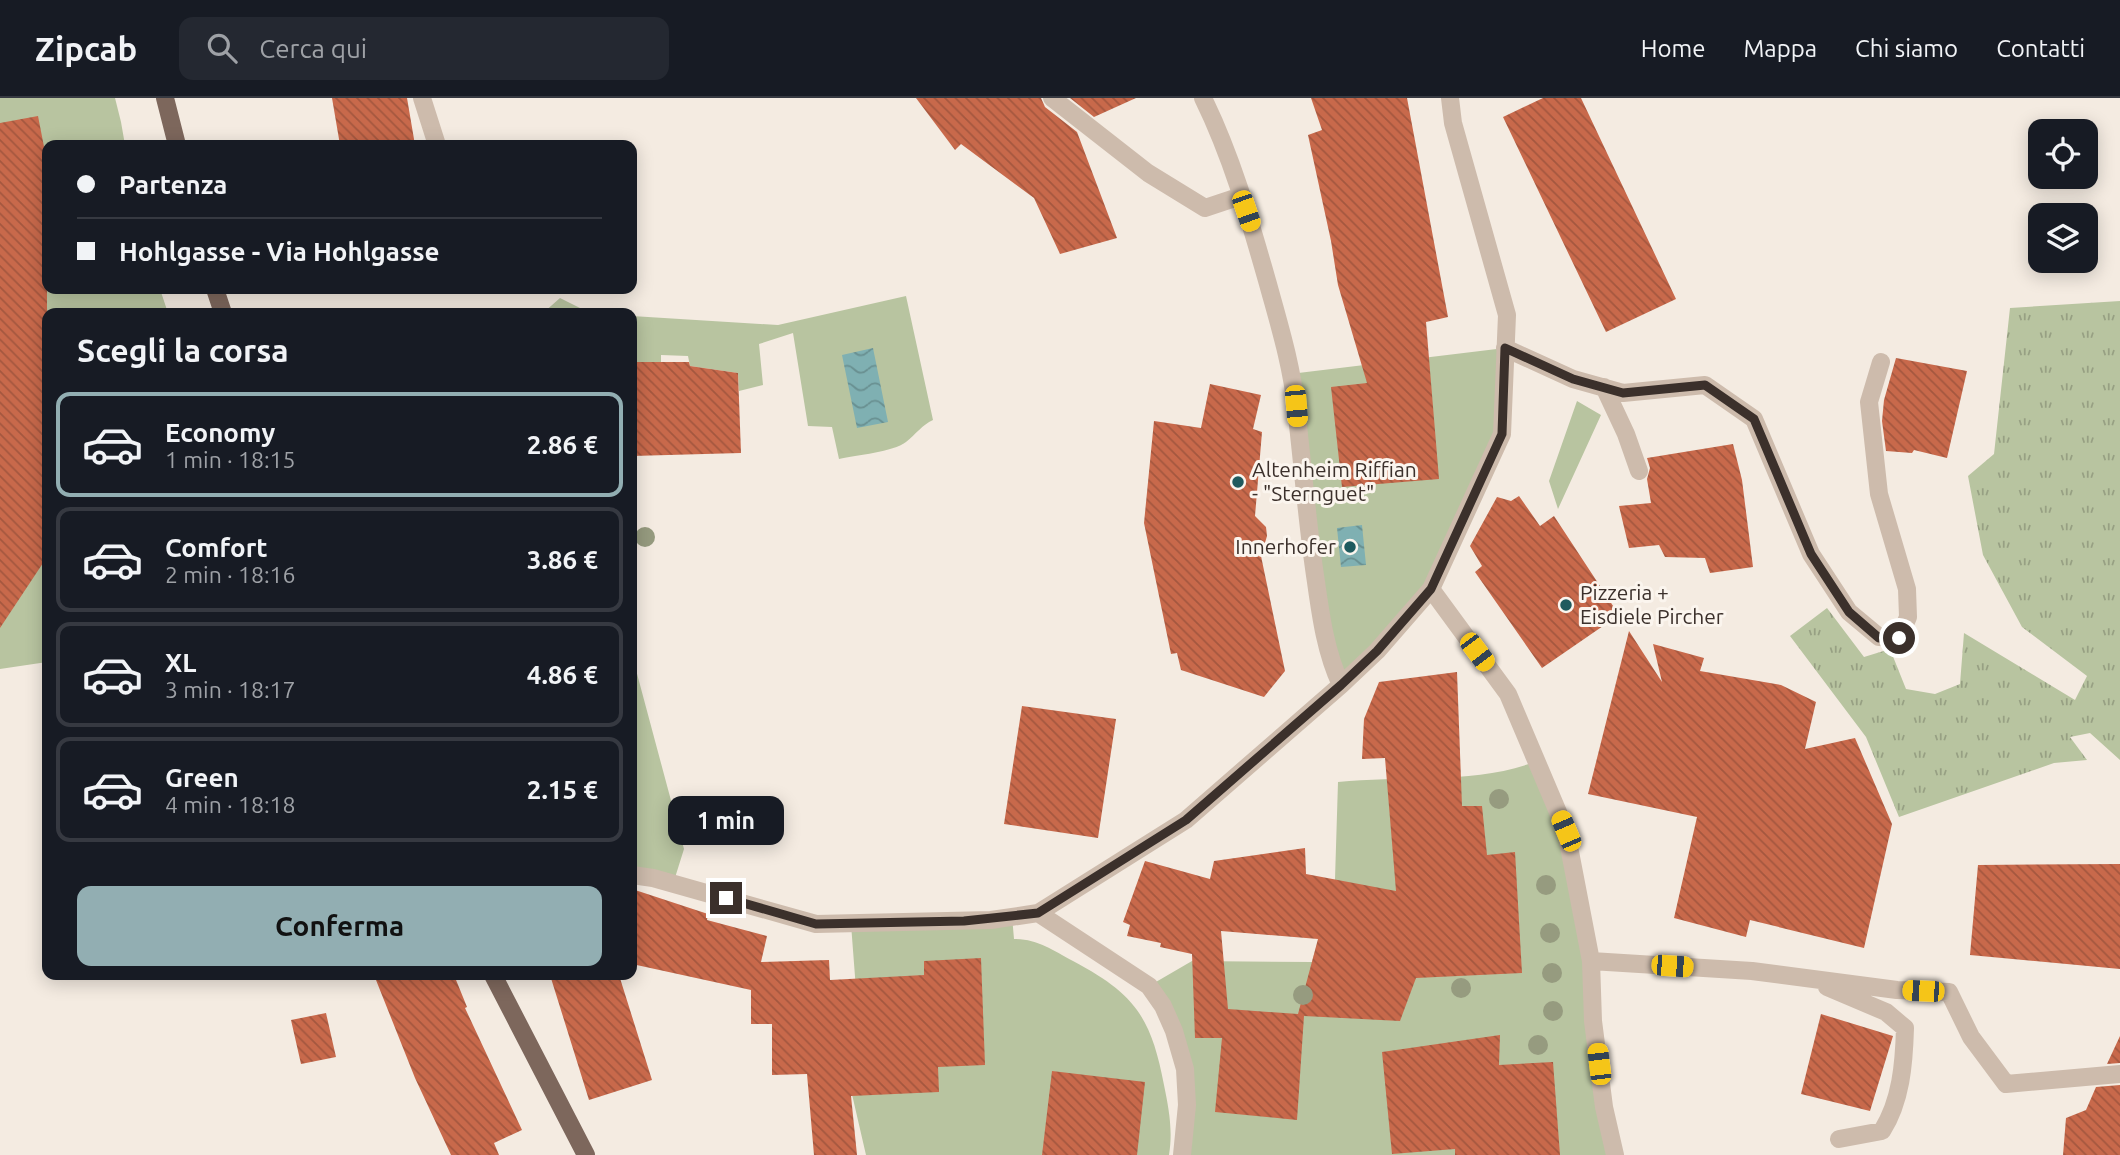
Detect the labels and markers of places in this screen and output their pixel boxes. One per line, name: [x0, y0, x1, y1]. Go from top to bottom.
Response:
place label: Altenheim Riffian - "Sternguet": [1252, 457, 1417, 505]
marker: Altenheim Riffian - "Sternguet": [1230, 474, 1246, 490]
place label: Innerhofer: [1235, 534, 1336, 558]
marker: Innerhofer: [1342, 539, 1358, 555]
place label: Pizzeria + Eisdiele Pircher: [1580, 580, 1724, 628]
marker: Pizzeria + Eisdiele Pircher: [1558, 597, 1574, 613]

